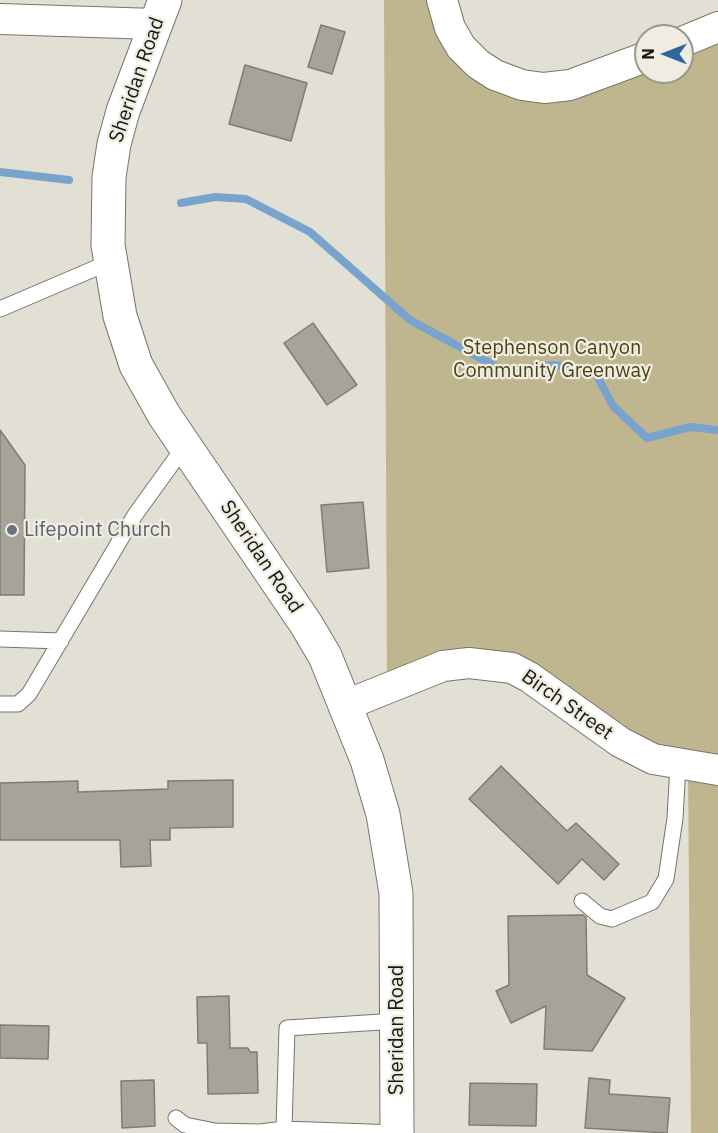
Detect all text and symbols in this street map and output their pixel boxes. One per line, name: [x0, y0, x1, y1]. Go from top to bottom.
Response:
street label: Sheridan Road: [104, 14, 170, 146]
north arrow: [634, 24, 694, 84]
text: N: [638, 48, 658, 60]
park label: Stephenson Canyon Community Greenway: [453, 336, 651, 383]
street label: Sheridan Road: [215, 496, 307, 618]
place label: Lifepoint Church: [24, 518, 171, 542]
marker: Lifepoint Church: [5, 523, 19, 537]
street label: Birch Street: [517, 665, 617, 745]
street label: Sheridan Road: [385, 965, 409, 1095]

